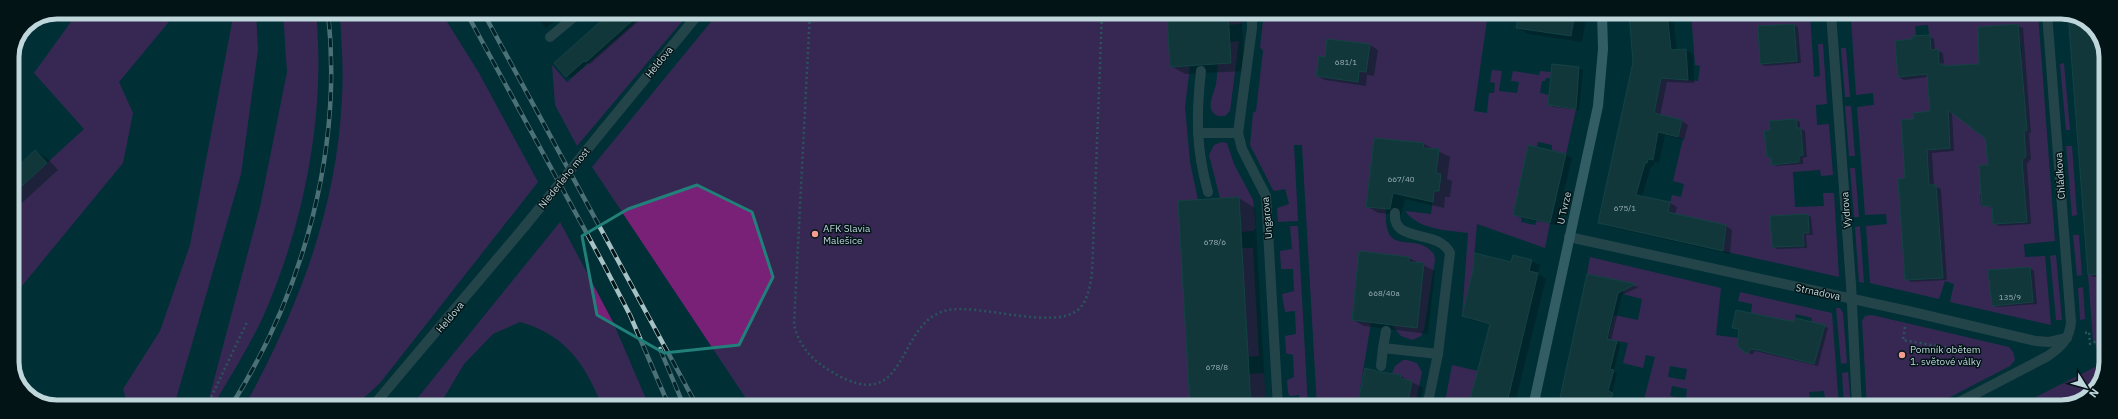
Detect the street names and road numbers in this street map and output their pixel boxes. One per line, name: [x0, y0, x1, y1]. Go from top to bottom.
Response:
street label: Heldova: [642, 43, 676, 80]
street label: Niederleho most: [536, 145, 593, 211]
street label: Chládkova: [2052, 152, 2068, 200]
street label: U Tvrze: [1554, 190, 1574, 226]
street label: Vydrova: [1838, 191, 1854, 228]
street label: Ungarova: [1259, 196, 1275, 240]
street label: Strnadova: [1794, 281, 1842, 303]
street label: Heldova: [433, 298, 467, 335]

